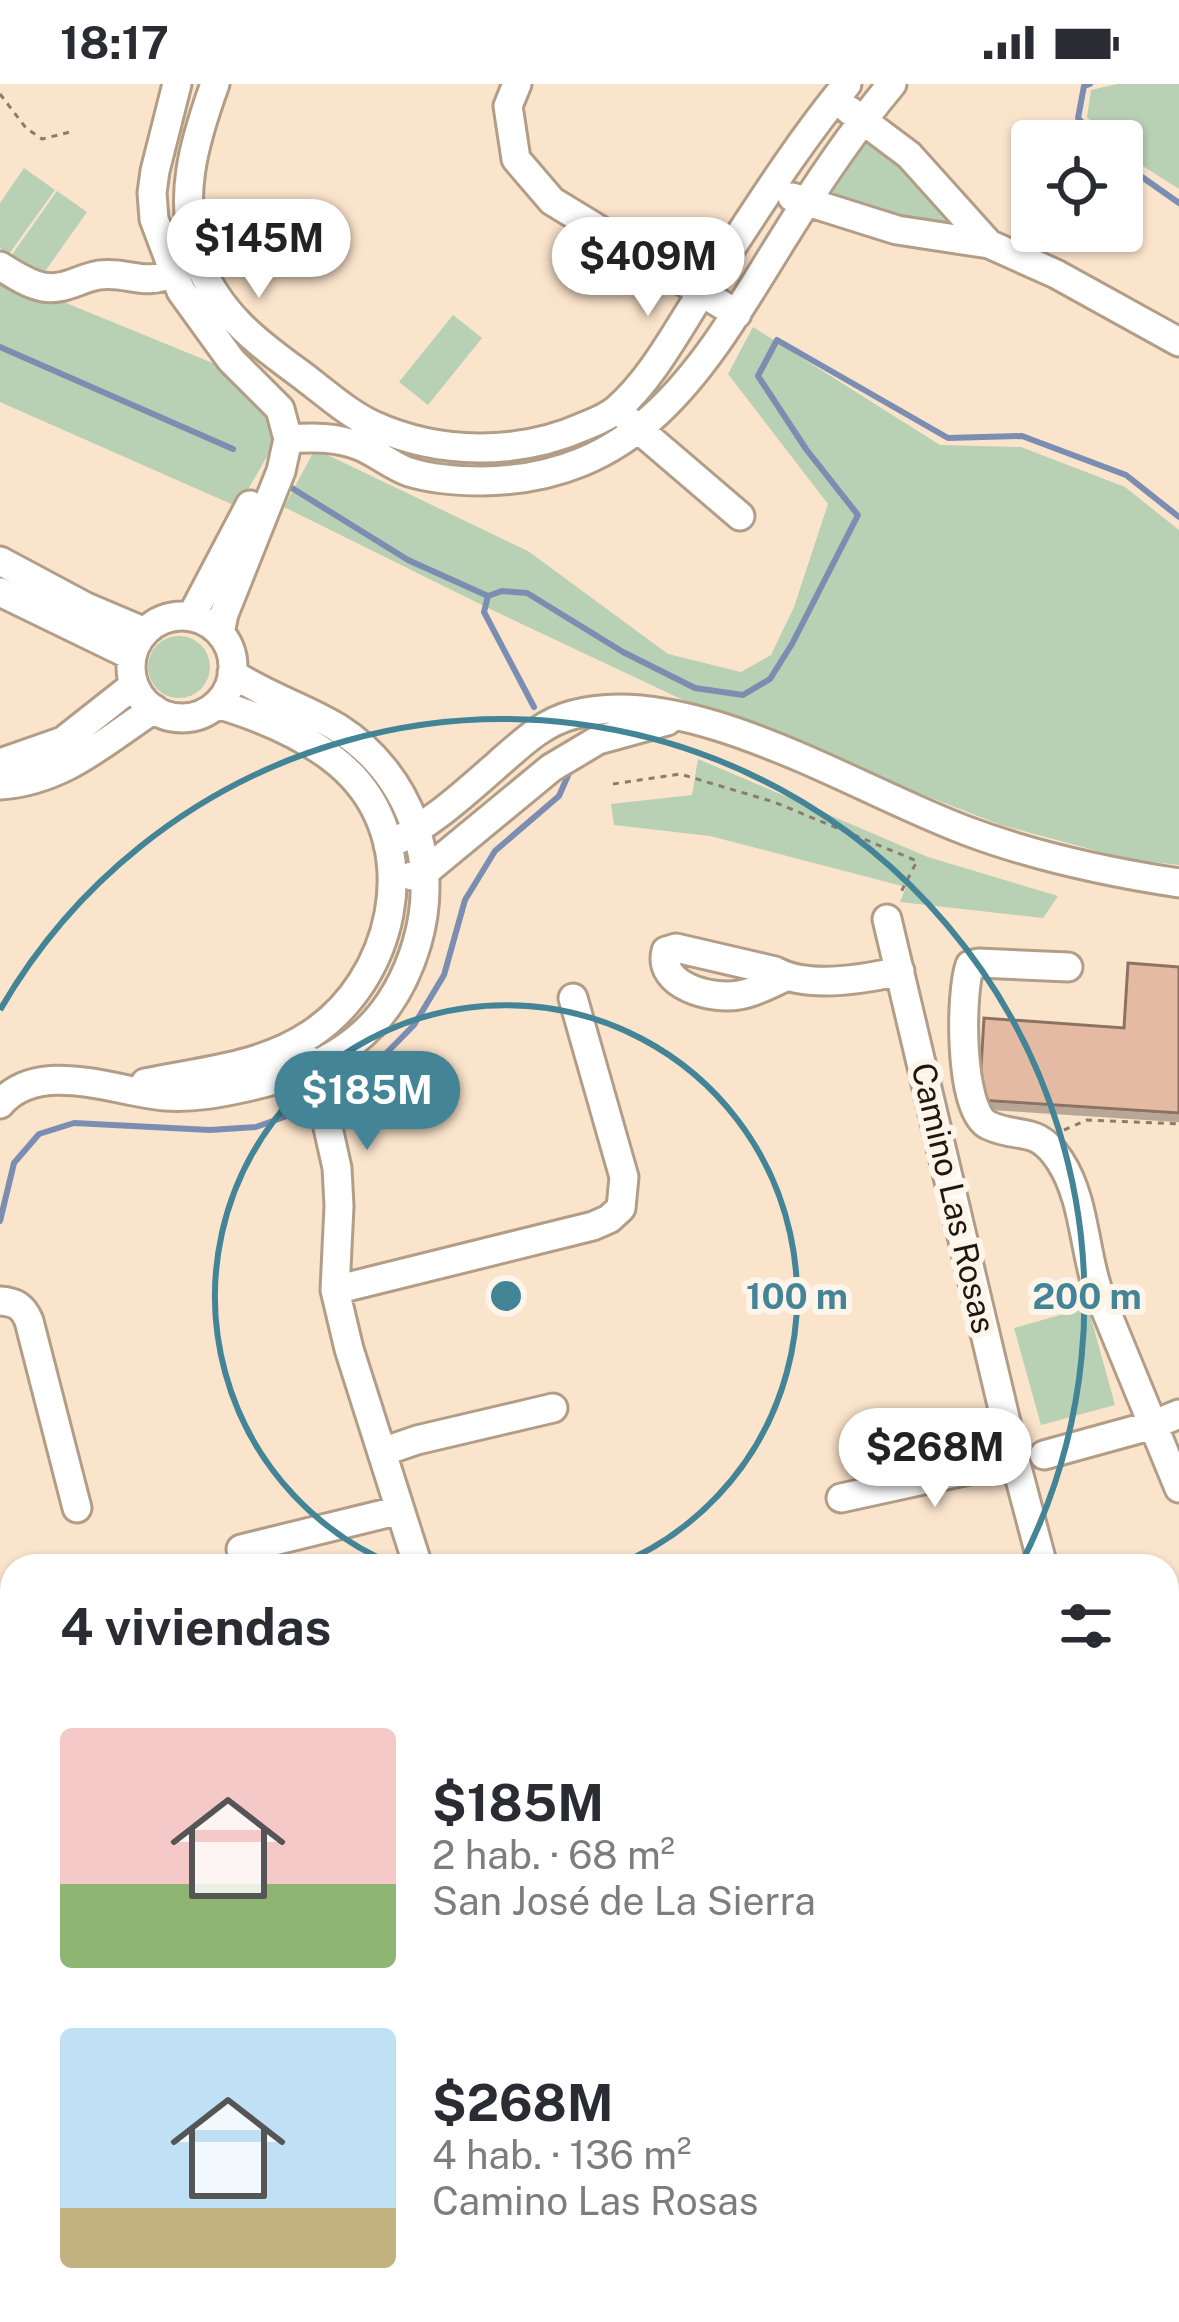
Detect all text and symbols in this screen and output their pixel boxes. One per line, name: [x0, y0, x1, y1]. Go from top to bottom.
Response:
text: 18:17: [60, 16, 169, 69]
map controls: [1011, 120, 1143, 252]
button: locate: [1011, 120, 1143, 252]
pin: $145M: [175, 199, 343, 301]
text: $145M: [194, 215, 324, 261]
pin: $409M: [564, 217, 732, 319]
text: $409M: [579, 233, 717, 279]
pin: $185M: [283, 1051, 451, 1153]
street label: Camino Las Rosas: [904, 1059, 1004, 1337]
text: $185M: [301, 1067, 433, 1113]
centre of rings: [485, 1275, 527, 1317]
text: 100 m: [746, 1275, 848, 1317]
text: 200 m: [1032, 1275, 1142, 1317]
pin: $268M: [851, 1408, 1019, 1510]
text: $268M: [866, 1424, 1004, 1470]
icon: filters: [1053, 1593, 1119, 1659]
text: 4 viviendas: [60, 1597, 331, 1656]
text: $185M: [432, 1773, 604, 1832]
icon: home: [156, 1776, 300, 1920]
text: 2 hab. · 68 m²: [432, 1832, 675, 1878]
text: San José de La Sierra: [432, 1878, 816, 1924]
text: $268M: [432, 2073, 614, 2132]
icon: home: [156, 2076, 300, 2220]
text: 4 hab. · 136 m²: [432, 2132, 691, 2178]
text: Camino Las Rosas: [432, 2178, 758, 2224]

